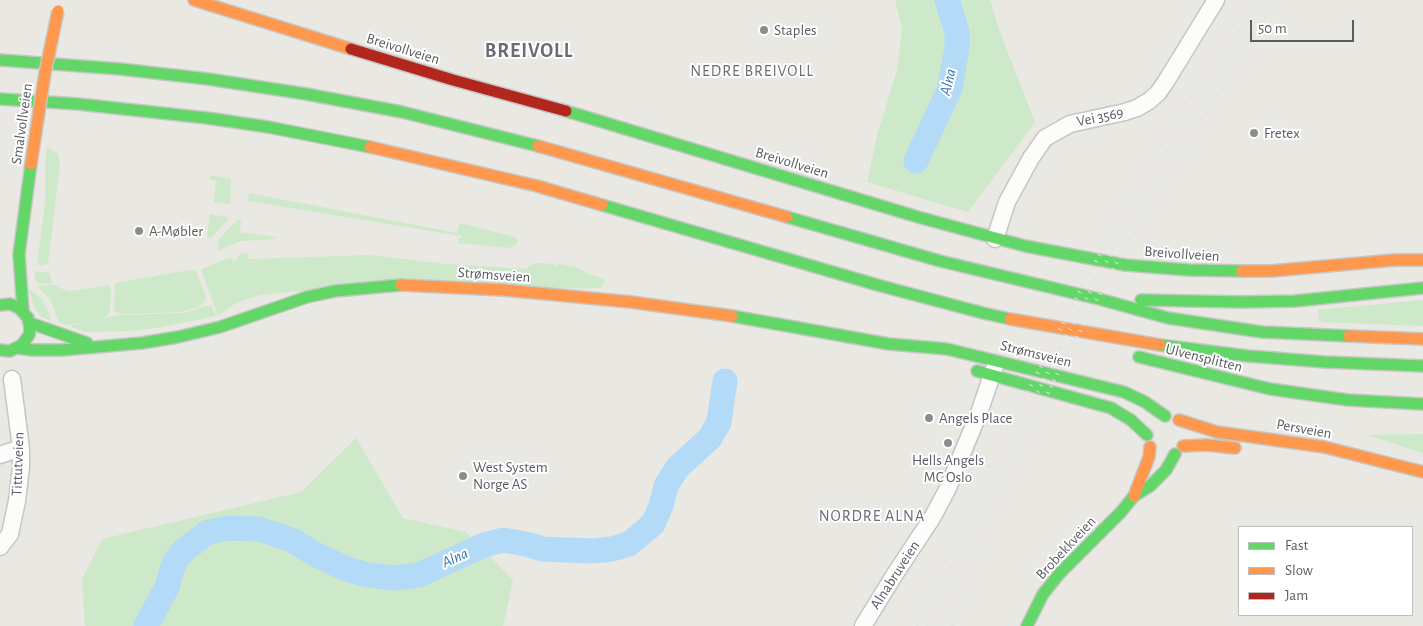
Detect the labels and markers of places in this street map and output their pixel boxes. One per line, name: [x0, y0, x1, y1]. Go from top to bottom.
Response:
place label: Staples: [774, 21, 817, 39]
marker: Staples: [758, 24, 770, 36]
place label: Fretex: [1264, 124, 1300, 142]
marker: Fretex: [1248, 127, 1260, 139]
place label: A-Møbler: [149, 222, 203, 240]
marker: A-Møbler: [133, 225, 145, 237]
place label: Angels Place: [939, 409, 1012, 427]
marker: Angels Place: [923, 412, 935, 424]
marker: Hells Angels MC Oslo: [942, 437, 954, 449]
place label: Hells Angels MC Oslo: [912, 451, 984, 486]
place label: West System Norge AS: [473, 458, 548, 493]
marker: West System Norge AS: [457, 470, 469, 482]

